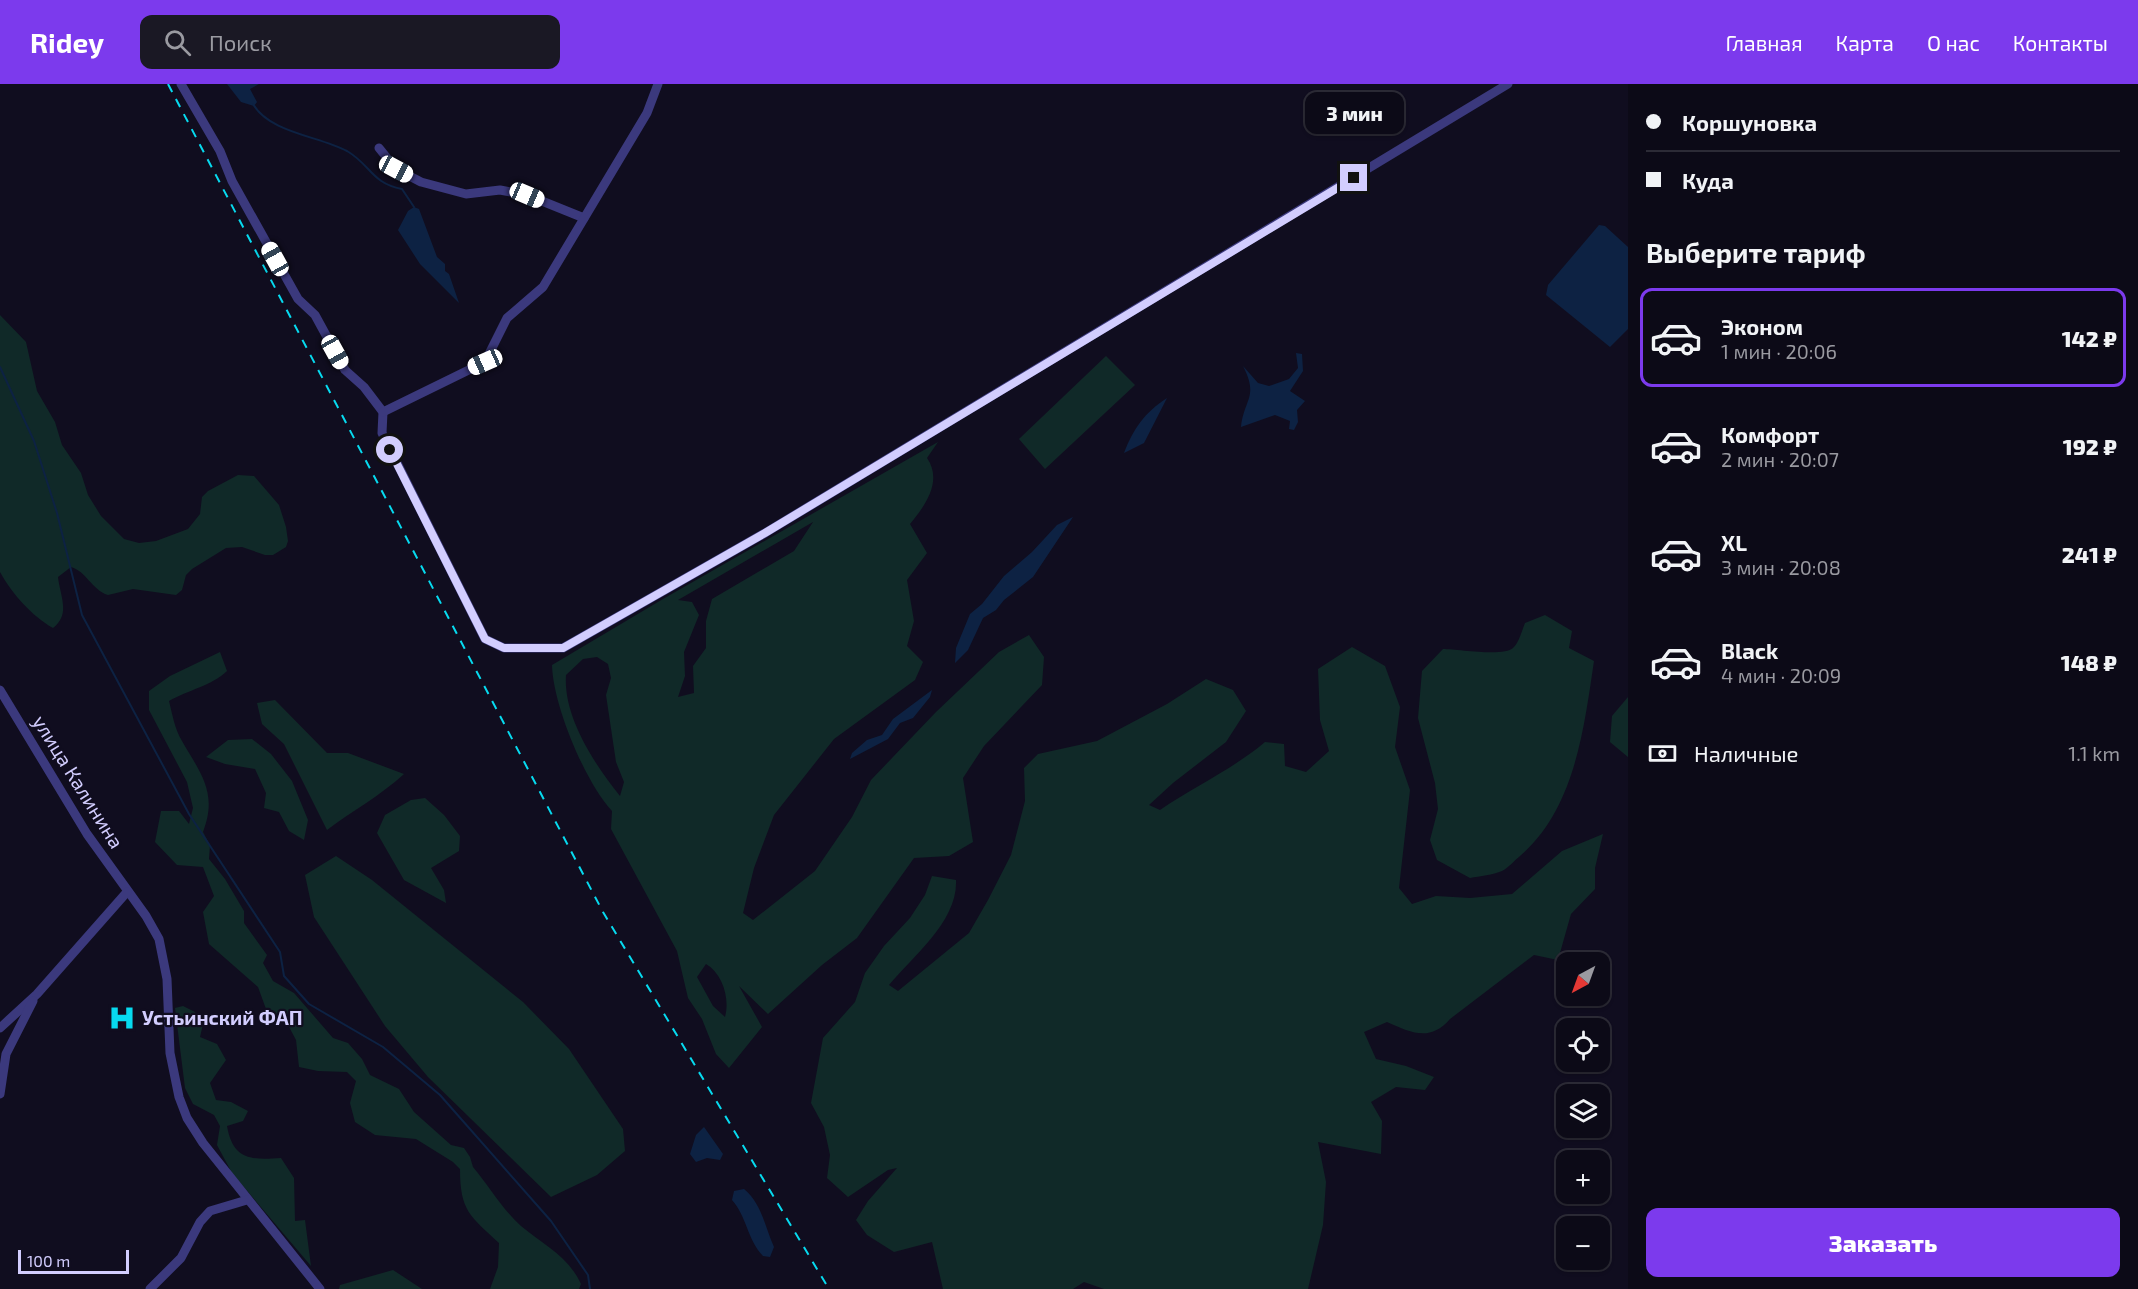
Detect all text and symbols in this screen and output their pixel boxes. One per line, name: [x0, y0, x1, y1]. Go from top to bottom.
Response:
search box: [140, 15, 560, 69]
text: Ridey: [30, 25, 104, 59]
icon: search: [161, 26, 194, 59]
text: Поиск: [209, 29, 272, 55]
text: Главная: [1726, 30, 1803, 55]
text: Карта: [1836, 30, 1894, 55]
text: О нас: [1927, 30, 1980, 55]
text: Контакты: [2013, 30, 2108, 55]
callout: 3 мин: [1304, 91, 1404, 133]
text: 3 мин: [1326, 101, 1383, 125]
text: Коршуновка: [1682, 109, 1817, 135]
car: [376, 153, 416, 185]
route end: [1340, 164, 1367, 191]
text: Куда: [1682, 167, 1734, 193]
car: [507, 180, 547, 210]
text: Выберите тариф: [1646, 236, 1866, 268]
car: [258, 239, 292, 279]
icon: car: [1649, 311, 1703, 365]
text: Эконом: [1721, 313, 1803, 339]
text: 142 ₽: [2062, 325, 2117, 351]
car: [318, 332, 352, 372]
text: 1 мин · 20:06: [1721, 339, 1837, 363]
car: [465, 346, 505, 378]
icon: car: [1649, 419, 1703, 473]
text: Комфорт: [1721, 421, 1819, 447]
text: 192 ₽: [2063, 433, 2117, 459]
route start: [376, 436, 403, 463]
text: 2 мин · 20:07: [1721, 447, 1839, 471]
icon: car: [1649, 527, 1703, 581]
text: XL: [1721, 529, 1747, 555]
text: 241 ₽: [2062, 541, 2117, 567]
text: 3 мин · 20:08: [1721, 555, 1841, 579]
icon: car: [1649, 635, 1703, 689]
text: Black: [1721, 637, 1778, 663]
text: 148 ₽: [2061, 649, 2117, 675]
text: 4 мин · 20:09: [1721, 663, 1841, 687]
street label: улица Калинина: [27, 710, 129, 853]
icon: cash: [1646, 737, 1679, 770]
text: Наличные: [1694, 740, 1798, 766]
text: 1.1 km: [2068, 741, 2120, 765]
north arrow: [1556, 952, 1610, 1006]
map controls: [1556, 952, 1610, 1270]
hospital icon: Устьинский ФАП: [107, 1003, 137, 1033]
place label: Устьинский ФАП: [142, 1005, 303, 1029]
button: locate: [1556, 1018, 1610, 1072]
button: layers: [1556, 1084, 1610, 1138]
button: +: [1556, 1150, 1610, 1204]
button: Заказать: [1646, 1208, 2120, 1277]
button: −: [1556, 1216, 1610, 1270]
scale bar: [18, 1247, 129, 1274]
text: 100 m: [27, 1251, 70, 1270]

